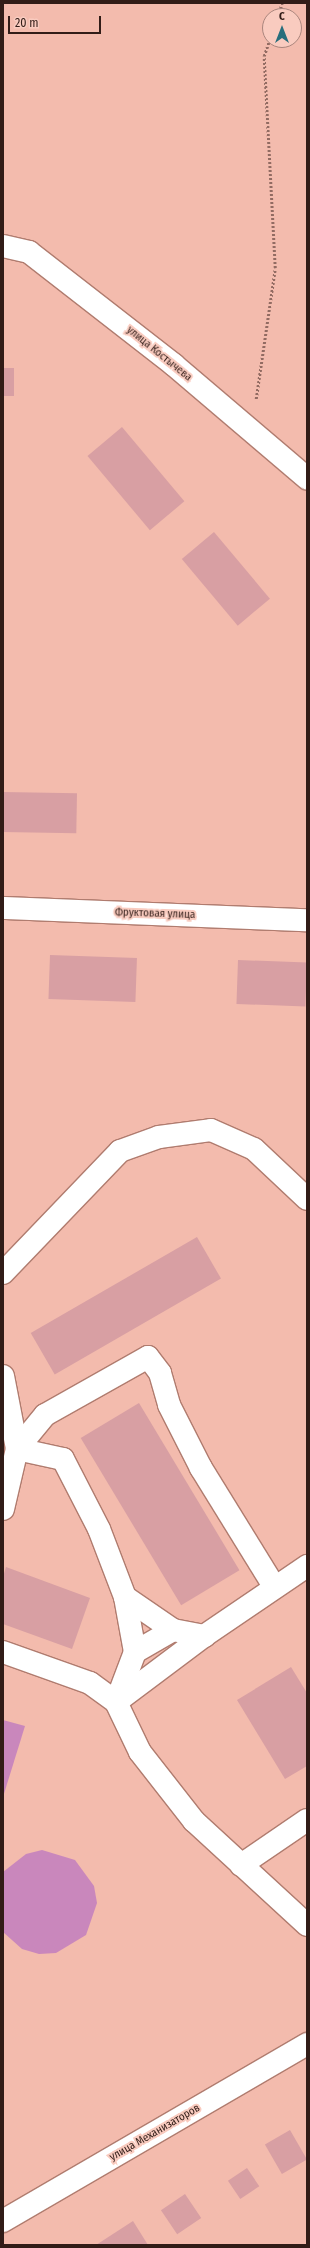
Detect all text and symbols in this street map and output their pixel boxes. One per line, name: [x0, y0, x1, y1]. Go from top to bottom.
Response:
scale bar: [10, 8, 103, 34]
north arrow: [262, 8, 302, 48]
text: С: [279, 10, 285, 23]
text: 20 m: [15, 16, 39, 30]
street label: улица Костычева: [124, 324, 194, 384]
street label: Фруктовая улица: [115, 906, 195, 922]
street label: улица Механизаторов: [107, 2102, 203, 2164]

